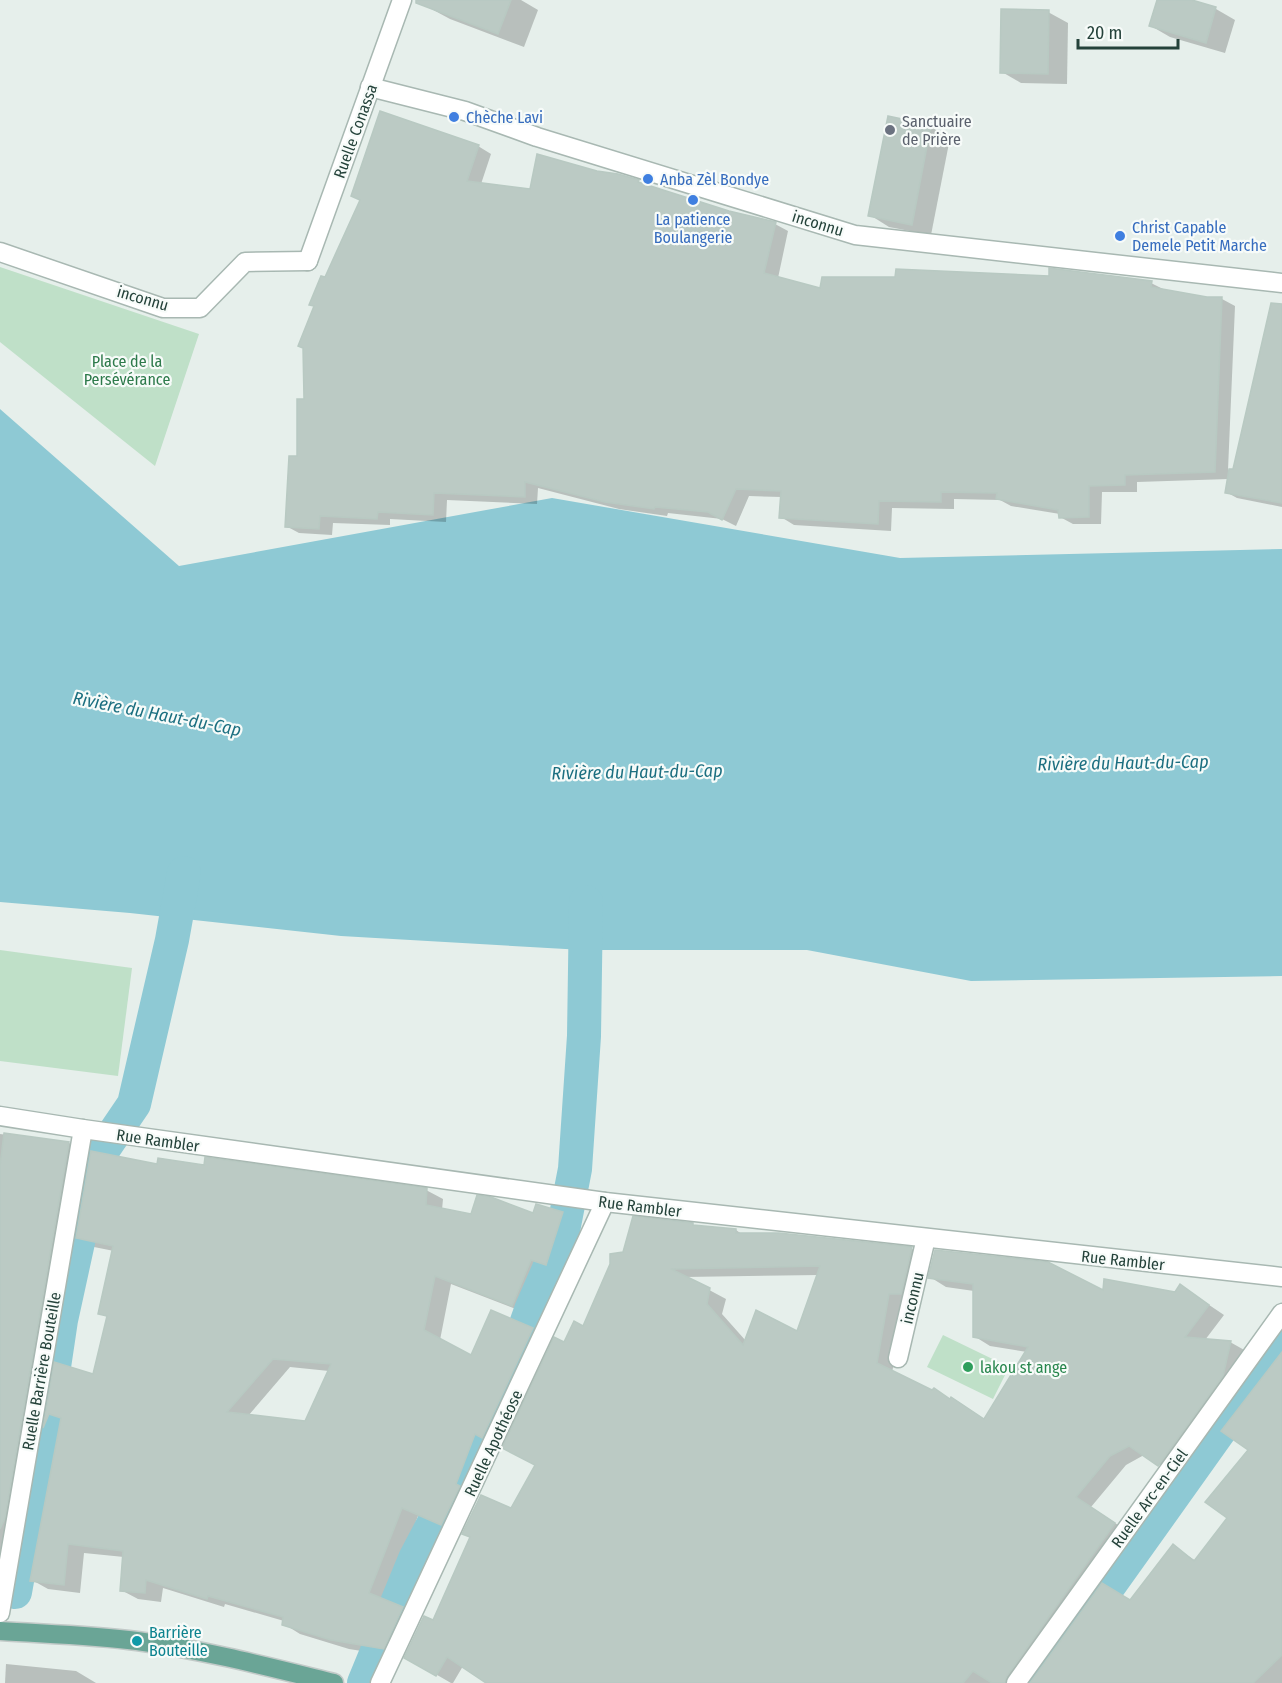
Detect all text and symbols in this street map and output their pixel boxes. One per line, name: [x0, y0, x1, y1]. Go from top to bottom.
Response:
scale bar: [1078, 12, 1178, 50]
text: 20 m: [1087, 22, 1122, 44]
street label: Ruelle Conassa: [330, 81, 381, 181]
place label: Chèche Lavi: [466, 108, 543, 127]
marker: Chèche Lavi: [447, 110, 461, 124]
place label: Sanctuaire de Prière: [902, 112, 972, 149]
marker: Sanctuaire de Prière: [883, 123, 897, 137]
place label: Anba Zèl Bondye: [660, 170, 769, 189]
marker: Anba Zèl Bondye: [641, 172, 655, 186]
marker: La patience Boulangerie: [686, 193, 700, 207]
street label: inconnu: [790, 207, 846, 240]
place label: La patience Boulangerie: [654, 210, 732, 247]
place label: Christ Capable Demele Petit Marche: [1132, 218, 1267, 255]
marker: Christ Capable Demele Petit Marche: [1113, 229, 1127, 243]
street label: inconnu: [115, 282, 171, 315]
park label: Place de la Persévérance: [84, 352, 170, 389]
water label: Rivière du Haut-du-Cap: [71, 687, 243, 741]
water label: Rivière du Haut-du-Cap: [1037, 751, 1209, 775]
water label: Rivière du Haut-du-Cap: [551, 760, 723, 784]
street label: Rue Rambler: [115, 1125, 201, 1156]
street label: Rue Rambler: [597, 1192, 683, 1221]
street label: Rue Rambler: [1080, 1247, 1166, 1274]
street label: inconnu: [897, 1270, 928, 1326]
street label: Ruelle Barrière Bouteille: [18, 1290, 65, 1452]
place label: lakou st ange: [980, 1358, 1067, 1377]
marker: lakou st ange: [961, 1360, 975, 1374]
street label: Ruelle Apothéose: [461, 1387, 526, 1499]
street label: Ruelle Arc-en-Ciel: [1107, 1445, 1192, 1551]
place label: Barrière Bouteille: [149, 1623, 208, 1660]
marker: Barrière Bouteille: [130, 1634, 144, 1648]

